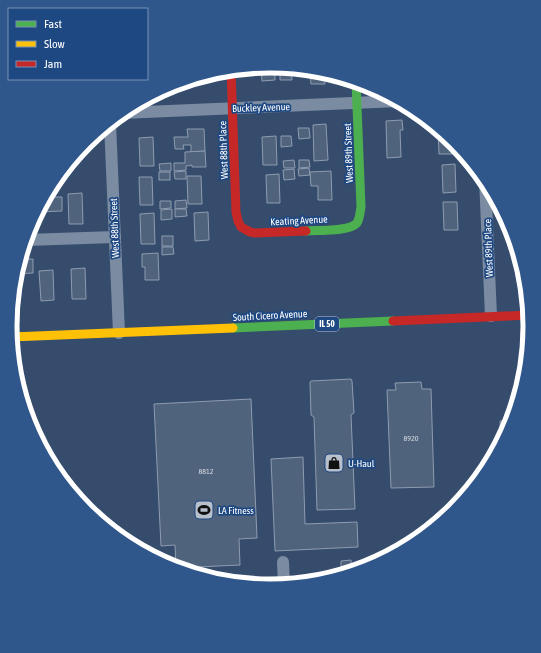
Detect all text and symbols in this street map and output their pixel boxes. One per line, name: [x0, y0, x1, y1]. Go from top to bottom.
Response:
legend: [8, 8, 148, 80]
text: Fast: [44, 17, 62, 31]
text: Slow: [44, 37, 65, 51]
text: Jam: [44, 57, 62, 71]
street label: Buckley Avenue: [232, 101, 291, 114]
street label: West 88th Place: [217, 120, 230, 179]
street label: West 89th Street: [342, 123, 355, 183]
street label: West 88th Street: [108, 198, 121, 258]
street label: Keating Avenue: [270, 213, 328, 227]
street label: West 89th Place: [482, 218, 495, 277]
street label: South Cicero Avenue: [233, 308, 308, 323]
road number: IL 50: [315, 317, 339, 331]
house number: 8920: [403, 434, 419, 443]
shop icon: U-Haul: [323, 452, 345, 474]
place label: U-Haul: [348, 458, 375, 469]
house number: 8812: [198, 467, 214, 476]
sports icon: LA Fitness: [193, 499, 215, 521]
place label: LA Fitness: [218, 505, 254, 516]

